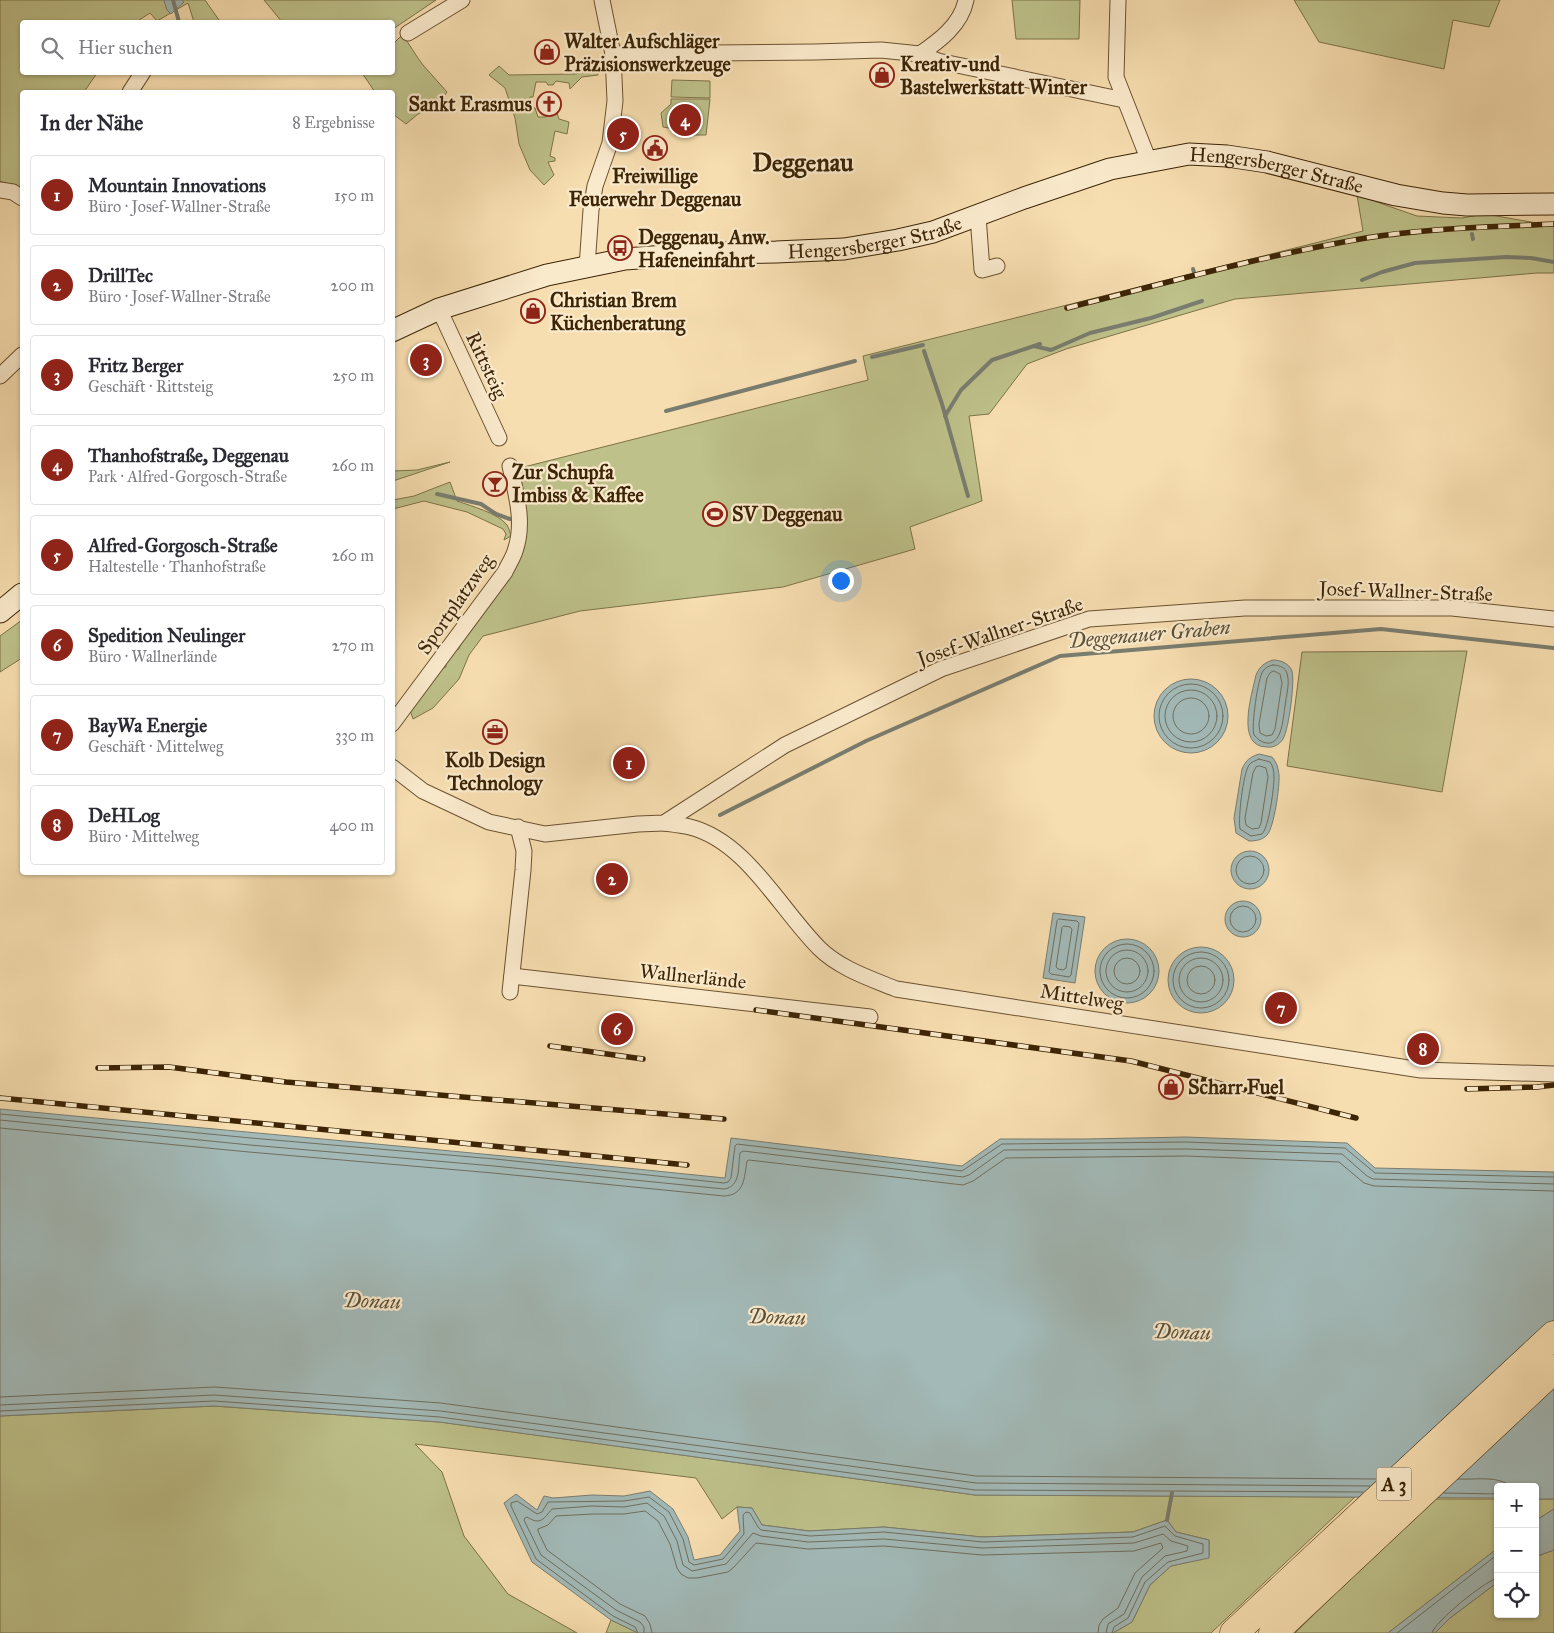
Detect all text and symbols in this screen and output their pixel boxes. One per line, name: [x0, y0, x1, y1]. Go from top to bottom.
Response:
search box: [20, 20, 395, 75]
place label: Walter Aufschläger Präzisionswerkzeuge: [564, 29, 732, 77]
icon: search: [38, 34, 66, 62]
text: Hier suchen: [78, 36, 172, 59]
shop icon: Walter Aufschläger Präzisionswerkzeuge: [534, 39, 560, 65]
place label: Kreativ-und Bastelwerkstatt Winter: [900, 52, 1087, 99]
shop icon: Kreativ-und Bastelwerkstatt Winter: [869, 62, 895, 88]
church icon: Sankt Erasmus: [536, 91, 562, 117]
place label: Sankt Erasmus: [408, 92, 533, 116]
pin: 4: [669, 101, 701, 139]
text: In der Nähe: [40, 110, 143, 136]
text: 8 Ergebnisse: [292, 113, 375, 132]
pin: 5: [607, 115, 639, 153]
public building icon: Freiwillige Feuerwehr Deggenau: [642, 135, 668, 161]
street label: Hengersberger Straße: [1189, 142, 1366, 198]
district label: Deggenau: [752, 147, 854, 179]
place label: Freiwillige Feuerwehr Deggenau: [569, 164, 742, 212]
text: Mountain Innovations: [88, 174, 266, 197]
text: 1: [54, 186, 60, 205]
text: 150 m: [334, 186, 374, 205]
text: Büro · Josef-Wallner-Straße: [88, 197, 271, 216]
street label: Hengersberger Straße: [787, 210, 965, 263]
place label: Deggenau, Anw. Hafeneinfahrt: [638, 225, 769, 272]
bus stop icon: Deggenau, Anw. Hafeneinfahrt: [607, 235, 633, 261]
text: DrillTec: [88, 264, 153, 287]
text: 2: [53, 276, 61, 295]
text: 200 m: [331, 276, 374, 295]
text: Büro · Josef-Wallner-Straße: [88, 287, 271, 306]
place label: Christian Brem Küchenberatung: [550, 288, 686, 336]
shop icon: Christian Brem Küchenberatung: [520, 298, 546, 324]
street label: Rittsteig: [460, 328, 513, 403]
pin: 3: [410, 341, 442, 379]
text: Fritz Berger: [88, 354, 183, 377]
text: 3: [54, 366, 60, 385]
text: 250 m: [333, 366, 374, 385]
text: Geschäft · Rittsteig: [88, 377, 213, 396]
text: Thanhofstraße, Deggenau: [88, 444, 289, 467]
text: 4: [53, 456, 61, 475]
text: 260 m: [332, 456, 374, 475]
place label: Zur Schupfa Imbiss & Kaffee: [512, 460, 644, 507]
text: Park · Alfred-Gorgosch-Straße: [88, 467, 287, 486]
bar icon: Zur Schupfa Imbiss & Kaffee: [482, 471, 508, 497]
sports icon: SV Deggenau: [702, 501, 728, 527]
place label: SV Deggenau: [732, 502, 843, 527]
text: Alfred-Gorgosch-Straße: [88, 534, 278, 557]
text: 5: [53, 546, 61, 565]
text: 260 m: [332, 546, 374, 565]
street label: Sportplatzweg: [412, 549, 500, 659]
text: Haltestelle · Thanhofstraße: [88, 557, 266, 576]
your location: [828, 568, 854, 594]
street label: Josef-Wallner-Straße: [1317, 576, 1493, 607]
street label: Josef-Wallner-Straße: [912, 591, 1086, 672]
water label: Deggenauer Graben: [1067, 614, 1231, 654]
text: Spedition Neulinger: [88, 624, 245, 647]
text: 6: [53, 636, 61, 655]
text: 270 m: [332, 636, 374, 655]
text: Büro · Wallnerlände: [88, 647, 217, 666]
text: BayWa Energie: [88, 714, 207, 737]
office icon: Kolb Design Technology: [482, 719, 508, 745]
text: 7: [53, 726, 61, 745]
text: 330 m: [335, 726, 374, 745]
text: Geschäft · Mittelweg: [88, 737, 223, 756]
pin: 1: [613, 744, 645, 782]
place label: Kolb Design Technology: [445, 748, 545, 796]
text: DeHLog: [88, 804, 160, 827]
text: 8: [53, 816, 61, 835]
text: 400 m: [330, 816, 374, 835]
text: Büro · Mittelweg: [88, 827, 199, 846]
pin: 2: [596, 860, 628, 898]
street label: Wallnerlände: [639, 958, 747, 994]
street label: Mittelweg: [1038, 979, 1126, 1017]
pin: 7: [1265, 989, 1297, 1027]
pin: 6: [601, 1010, 633, 1048]
pin: 8: [1407, 1030, 1439, 1068]
shop icon: Scharr Fuel: [1158, 1074, 1184, 1100]
place label: Scharr Fuel: [1188, 1075, 1285, 1099]
water label: Donau: [343, 1287, 401, 1315]
water label: Donau: [748, 1303, 806, 1331]
water label: Donau: [1153, 1318, 1211, 1346]
road number: A 3: [1376, 1468, 1412, 1500]
map controls: [1494, 1483, 1539, 1618]
button: +: [1494, 1483, 1539, 1528]
button: −: [1494, 1528, 1539, 1573]
button: locate: [1494, 1573, 1539, 1618]

